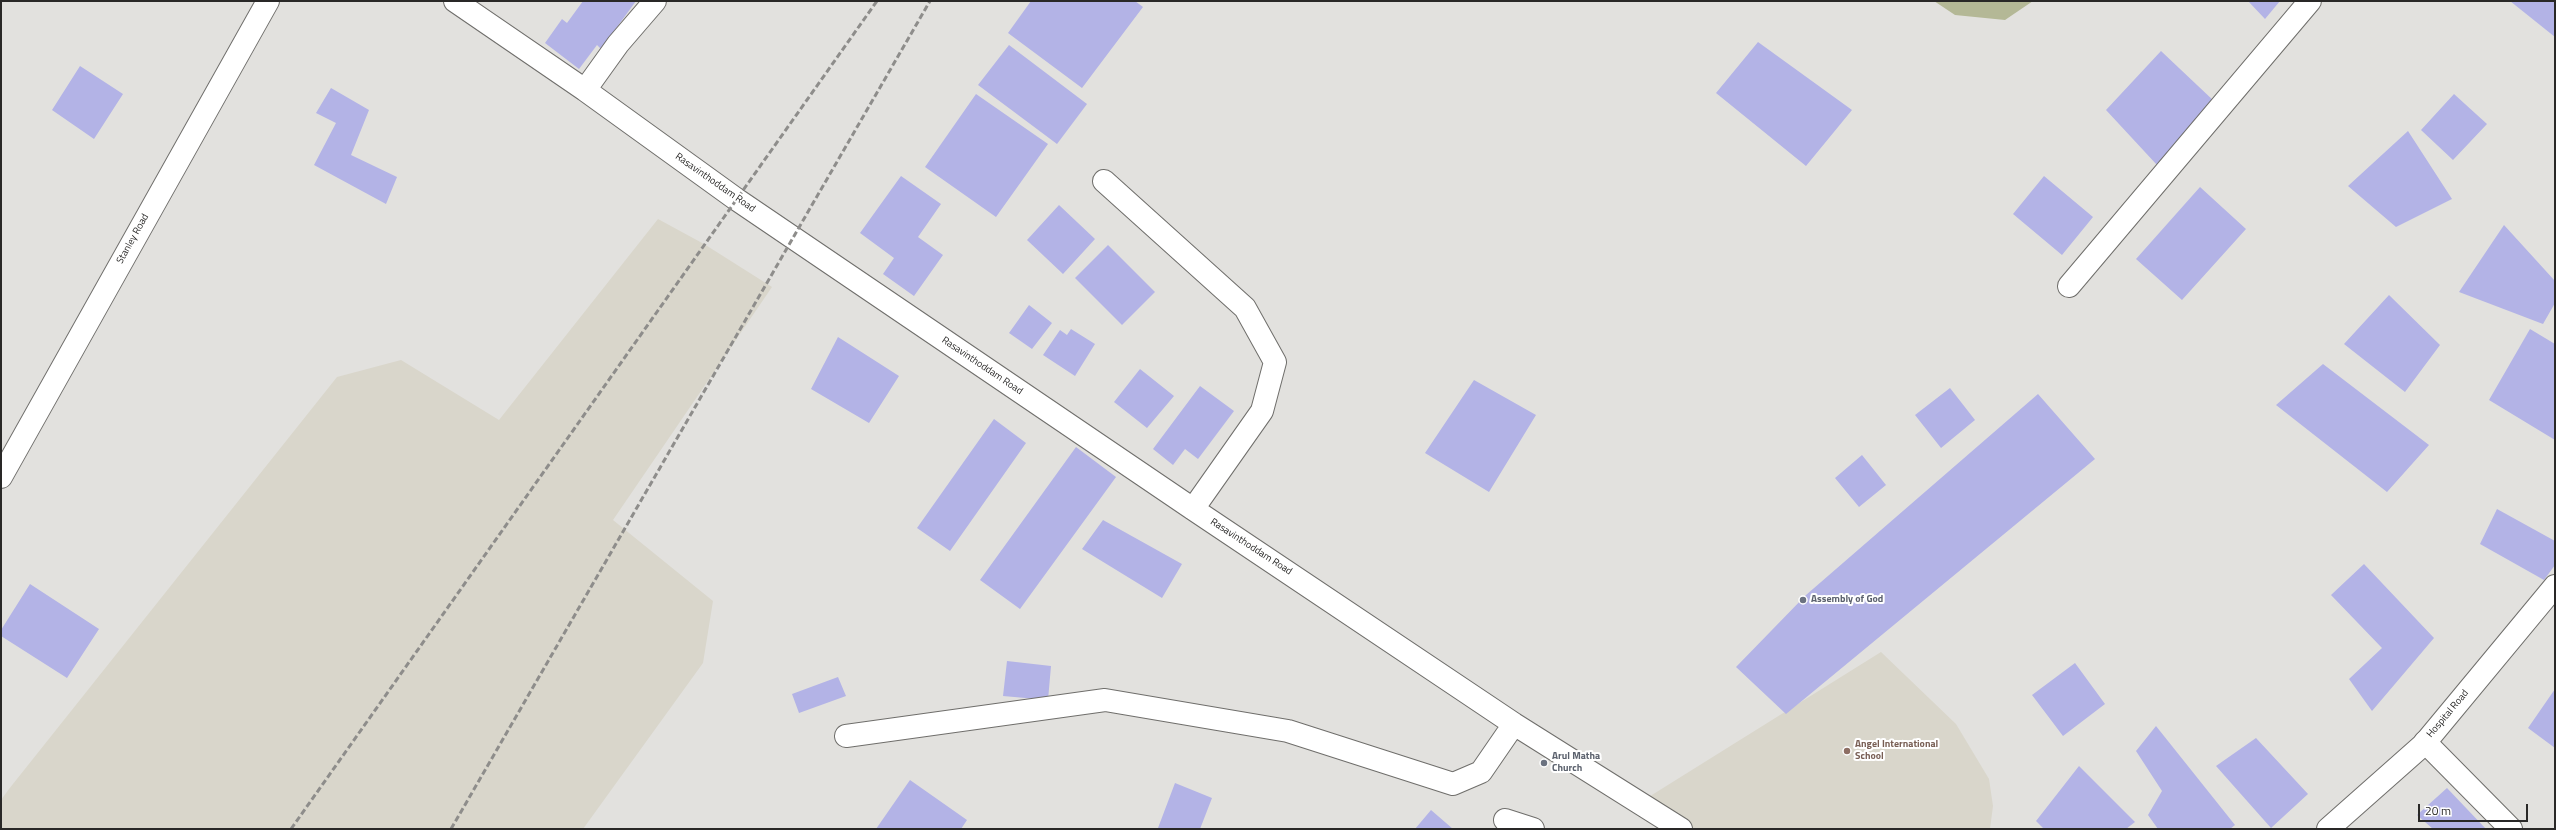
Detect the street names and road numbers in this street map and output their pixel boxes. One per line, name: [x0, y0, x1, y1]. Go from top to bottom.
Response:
street label: Rasavinthoddam Road: [673, 151, 757, 215]
street label: Stanley Road: [114, 212, 152, 266]
street label: Rasavinthoddam Road: [939, 334, 1025, 398]
street label: Rasavinthoddam Road: [1208, 516, 1294, 578]
street label: Hospital Road: [2425, 688, 2471, 740]

